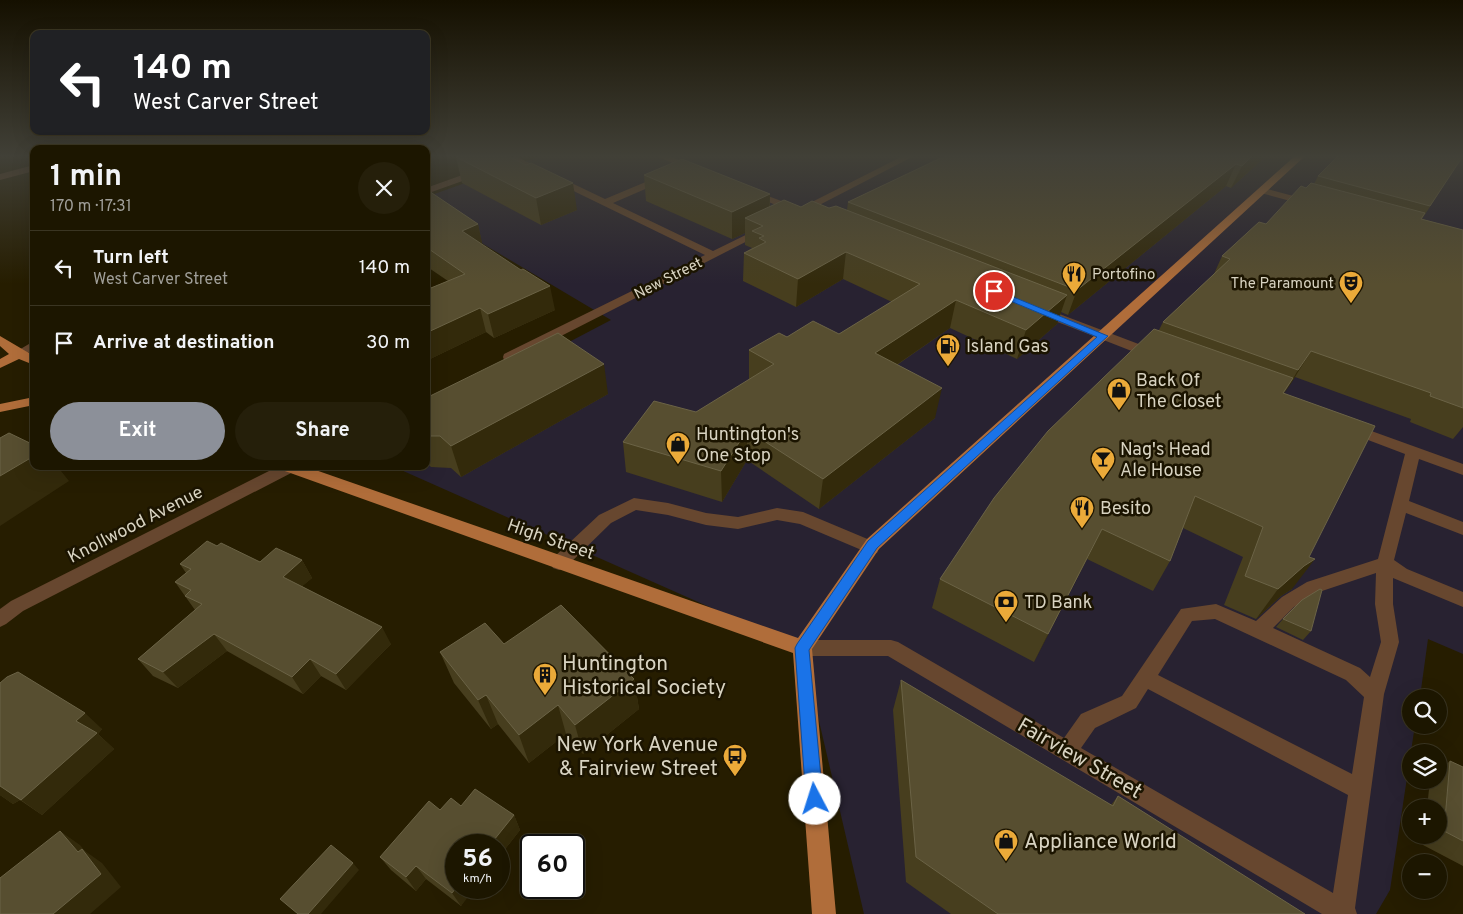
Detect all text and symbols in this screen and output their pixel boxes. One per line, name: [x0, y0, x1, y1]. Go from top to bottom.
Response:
text: 140 m: [133, 47, 232, 91]
icon: left: [50, 50, 115, 115]
text: West Carver Street: [133, 90, 319, 117]
text: 1 min: [50, 159, 122, 196]
button: close: [358, 162, 410, 214]
text: 170 m · 17:31: [50, 197, 132, 217]
text: Turn left: [93, 246, 169, 270]
icon: left: [50, 254, 78, 282]
street label: New Street: [631, 254, 706, 305]
text: 140 m: [359, 256, 410, 280]
restaurant icon: Portofino: [1061, 261, 1087, 295]
place label: Portofino: [1092, 266, 1155, 285]
text: West Carver Street: [93, 270, 228, 290]
pin: [973, 270, 1015, 312]
theatre icon: The Paramount: [1338, 270, 1364, 304]
place label: The Paramount: [1230, 275, 1334, 294]
icon: arrive: [980, 277, 1008, 305]
icon: arrive: [50, 329, 78, 357]
text: Arrive at destination: [93, 331, 274, 355]
text: 30 m: [366, 331, 410, 355]
fuel station icon: Island Gas: [935, 333, 961, 367]
place label: Island Gas: [966, 336, 1049, 359]
place label: Back Of The Closet: [1136, 370, 1222, 414]
shop icon: Back Of The Closet: [1106, 377, 1132, 411]
button: Exit: [50, 402, 225, 460]
button: Share: [235, 402, 410, 460]
place label: Huntington's One Stop: [696, 424, 799, 468]
shop icon: Huntington's One Stop: [665, 431, 691, 465]
place label: Nag's Head Ale House: [1120, 439, 1211, 483]
bar icon: Nag's Head Ale House: [1090, 446, 1116, 480]
street label: Knollwood Avenue: [64, 481, 207, 569]
restaurant icon: Besito: [1069, 495, 1095, 529]
place label: Besito: [1100, 498, 1151, 521]
street label: High Street: [504, 515, 597, 566]
bank icon: TD Bank: [993, 589, 1019, 623]
place label: TD Bank: [1024, 592, 1092, 615]
place label: Huntington Historical Society: [562, 651, 726, 702]
building icon: Huntington Historical Society: [532, 662, 558, 696]
map controls: [1402, 689, 1447, 899]
button: search: [1402, 689, 1447, 734]
street label: Fairview Street: [1012, 713, 1147, 806]
place label: New York Avenue & Fairview Street: [556, 732, 718, 783]
bus stop icon: New York Avenue & Fairview Street: [722, 743, 748, 777]
button: layers: [1402, 744, 1447, 789]
position arrow: [788, 772, 840, 824]
button: +: [1402, 799, 1447, 844]
shop icon: Appliance World: [993, 828, 1019, 862]
place label: Appliance World: [1024, 829, 1177, 856]
speed limit sign: 60: [520, 834, 585, 899]
text: 56: [462, 844, 493, 876]
button: −: [1402, 854, 1447, 899]
text: km/h: [463, 871, 492, 887]

